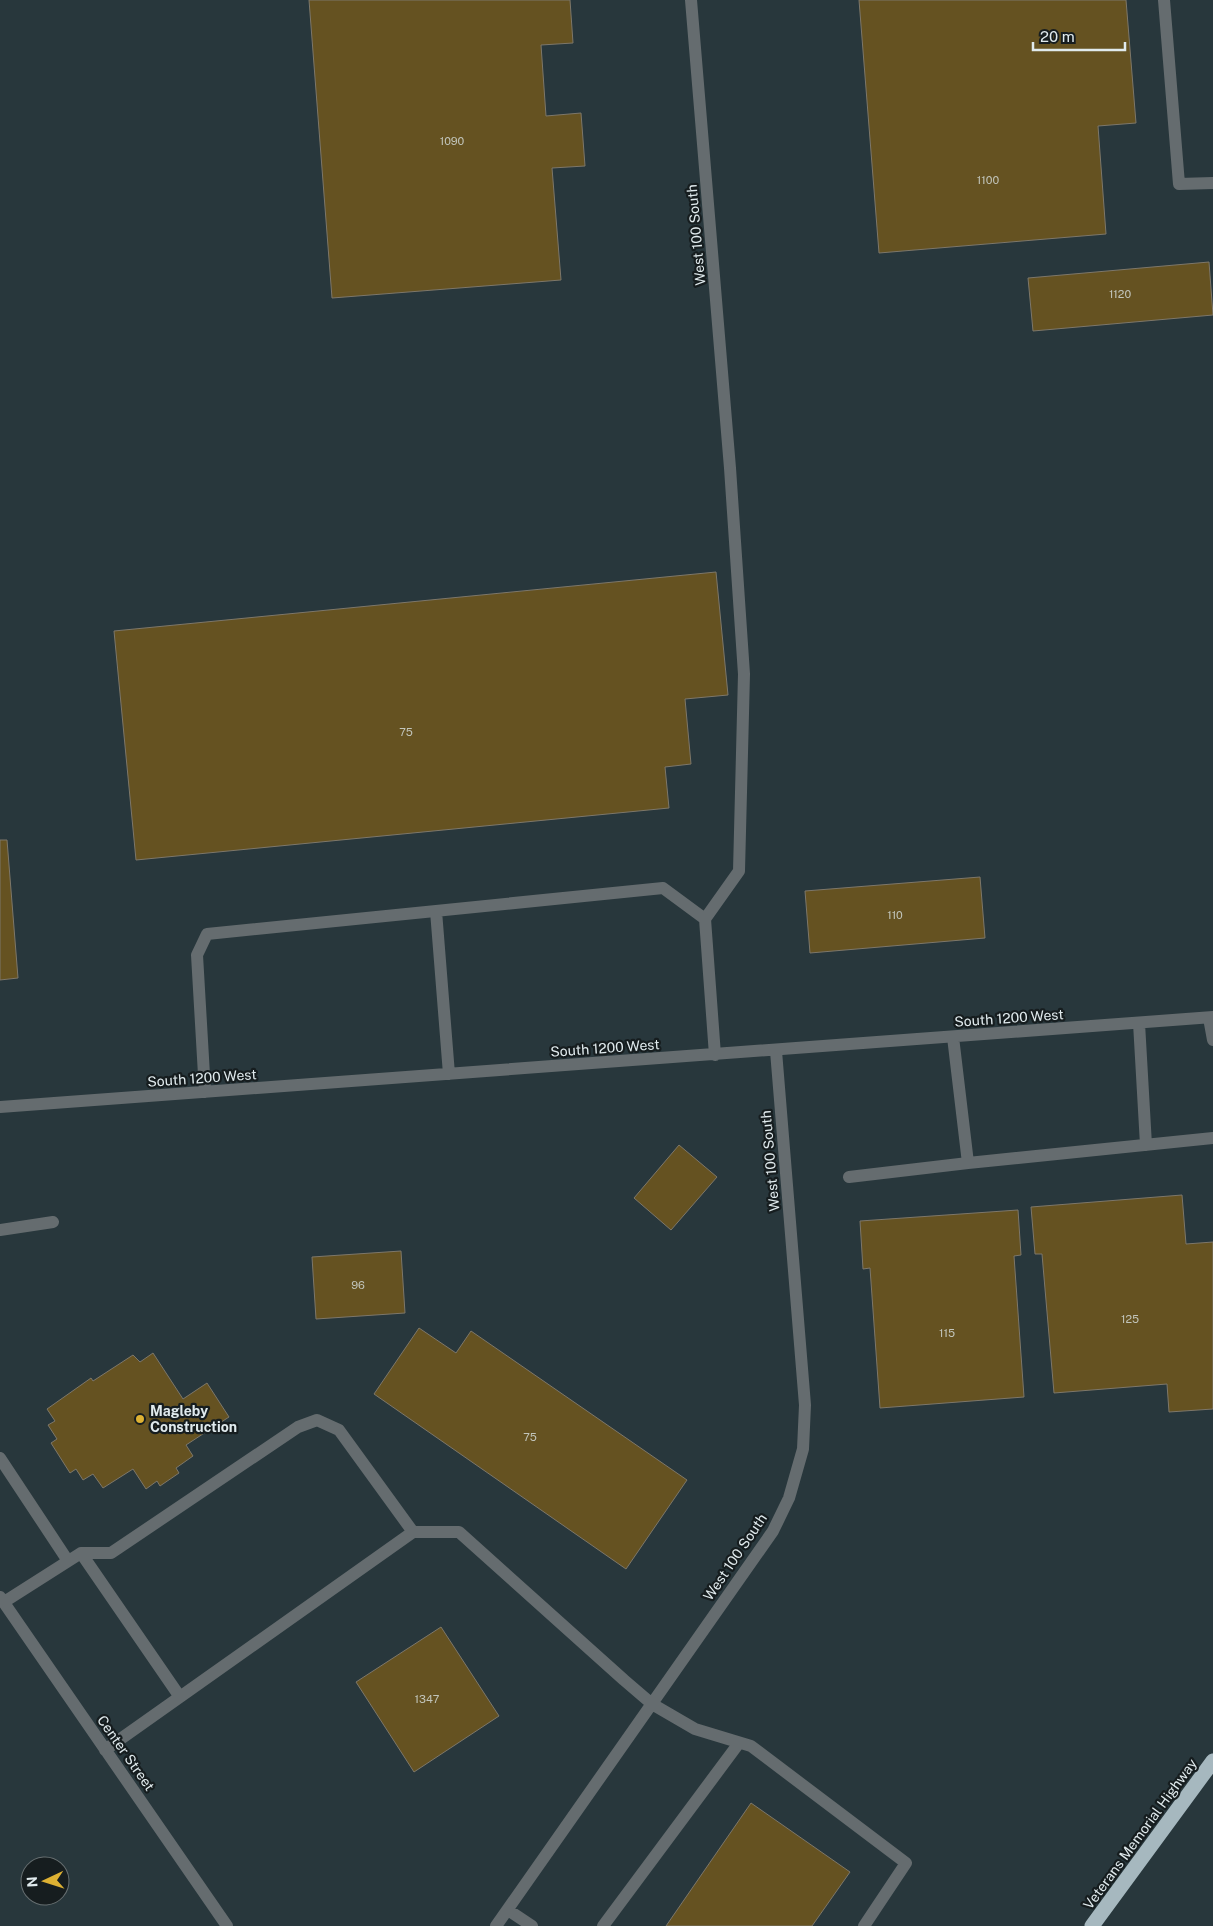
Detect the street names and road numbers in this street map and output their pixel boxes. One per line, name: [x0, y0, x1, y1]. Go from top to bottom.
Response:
street label: West 100 South: [684, 184, 708, 286]
street label: South 1200 West: [954, 1006, 1064, 1030]
street label: South 1200 West: [550, 1036, 660, 1060]
street label: South 1200 West: [147, 1066, 257, 1090]
street label: West 100 South: [758, 1110, 782, 1212]
street label: West 100 South: [700, 1510, 770, 1604]
street label: Center Street: [94, 1712, 158, 1794]
street label: Veterans Memorial Highway: [1080, 1755, 1200, 1912]

